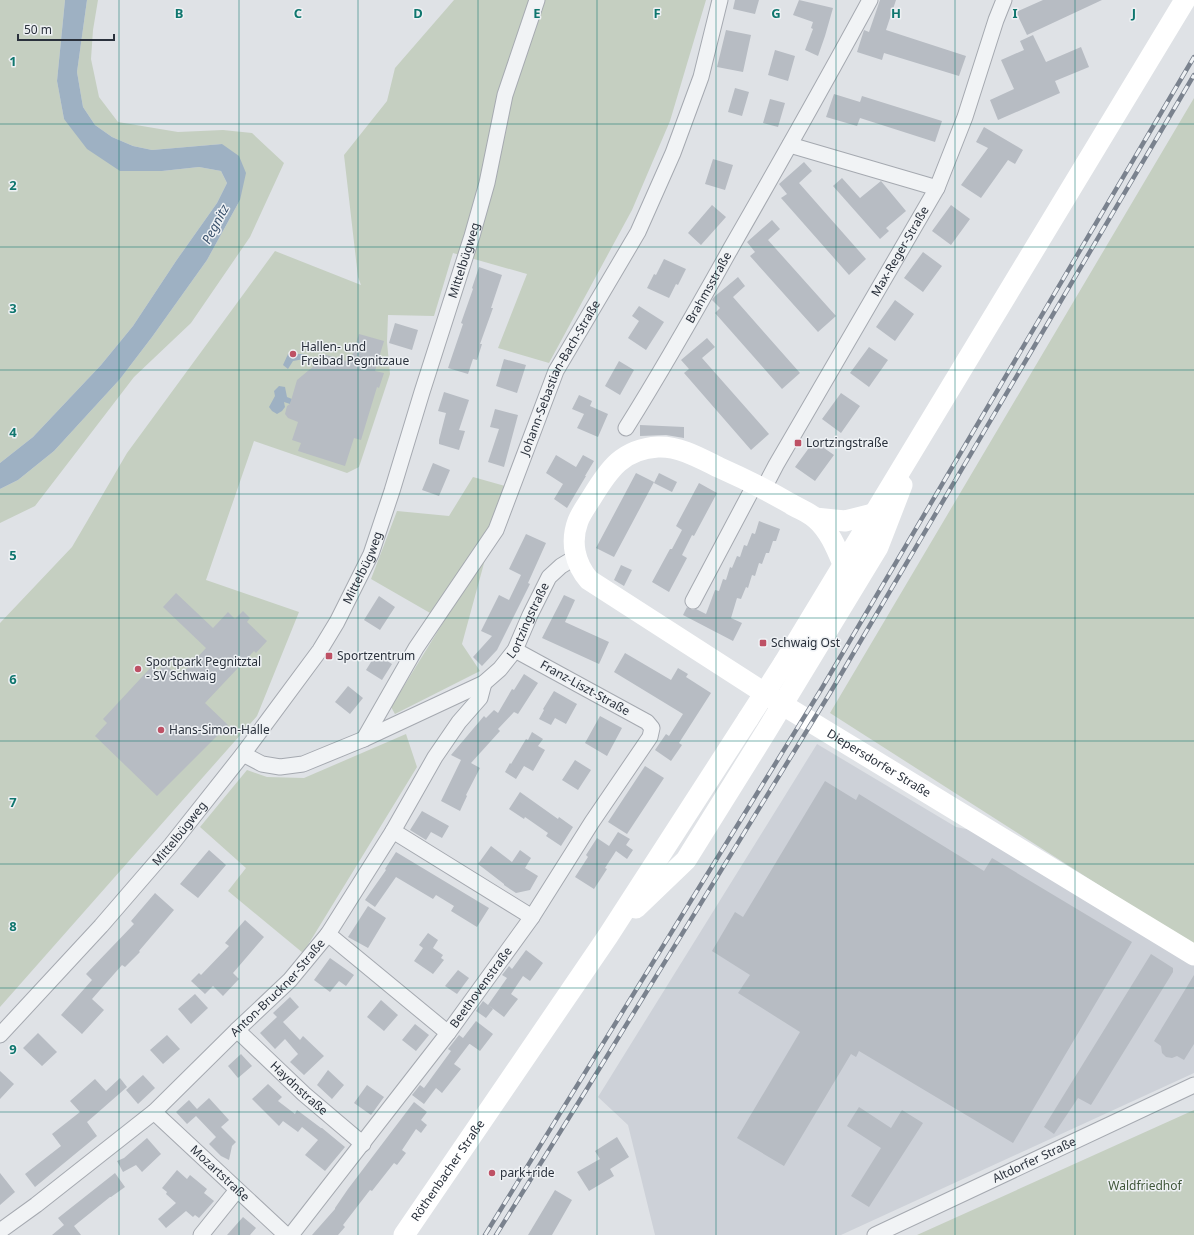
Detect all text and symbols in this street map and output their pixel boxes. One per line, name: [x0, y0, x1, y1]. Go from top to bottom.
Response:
text: B: [175, 4, 183, 22]
text: C: [294, 4, 302, 22]
text: D: [413, 4, 423, 22]
text: E: [533, 4, 541, 22]
text: F: [653, 4, 661, 22]
text: G: [771, 4, 781, 22]
text: H: [891, 4, 901, 22]
text: I: [1012, 4, 1018, 22]
text: J: [1131, 4, 1136, 22]
scale bar: [18, 16, 114, 42]
text: 50 m: [24, 21, 52, 38]
text: 1: [9, 52, 17, 70]
text: 2: [9, 176, 17, 194]
water label: Pegnitz: [197, 201, 233, 247]
street label: Max-Reger-Straße: [867, 203, 933, 299]
street label: Mittelbügweg: [444, 220, 483, 300]
street label: Brahmsstraße: [681, 248, 735, 326]
street label: Johann-Sebastian-Bach-Straße: [516, 297, 604, 459]
text: 3: [9, 299, 17, 317]
place label: Hallen- und Freibad Pegnitzaue: [301, 338, 409, 369]
marker: Hallen- und Freibad Pegnitzaue: [288, 349, 298, 359]
text: 4: [9, 423, 17, 441]
place label: Lortzingstraße: [806, 434, 888, 451]
marker: Lortzingstraße: [793, 438, 803, 448]
street label: Mittelbügweg: [338, 529, 386, 607]
text: 5: [9, 546, 17, 564]
street label: Lortzingstraße: [502, 579, 553, 662]
place label: Schwaig Ost: [771, 634, 841, 651]
marker: Schwaig Ost: [758, 638, 768, 648]
place label: Sportzentrum: [337, 647, 415, 664]
marker: Sportzentrum: [324, 651, 334, 661]
place label: Sportpark Pegnitztal - SV Schwaig: [146, 653, 261, 684]
street label: Franz-Liszt-Straße: [537, 656, 633, 719]
marker: Sportpark Pegnitztal - SV Schwaig: [133, 664, 143, 674]
text: 6: [9, 670, 17, 688]
place label: Hans-Simon-Halle: [169, 721, 270, 738]
marker: Hans-Simon-Halle: [156, 725, 166, 735]
street label: Diepersdorfer Straße: [824, 725, 935, 801]
text: 7: [9, 793, 17, 811]
street label: Mittelbügweg: [148, 797, 210, 869]
text: 8: [9, 917, 17, 935]
street label: Anton-Bruckner-Straße: [226, 935, 329, 1040]
street label: Beethovenstraße: [445, 943, 516, 1031]
text: 9: [9, 1040, 17, 1058]
street label: Haydnstraße: [267, 1057, 332, 1119]
street label: Röthenbacher Straße: [407, 1116, 488, 1224]
street label: Altdorfer Straße: [989, 1133, 1079, 1187]
street label: Mozartstraße: [187, 1141, 254, 1205]
place label: park+ride: [500, 1164, 555, 1181]
marker: park+ride: [487, 1168, 497, 1178]
park label: Waldfriedhof: [1108, 1177, 1182, 1194]

